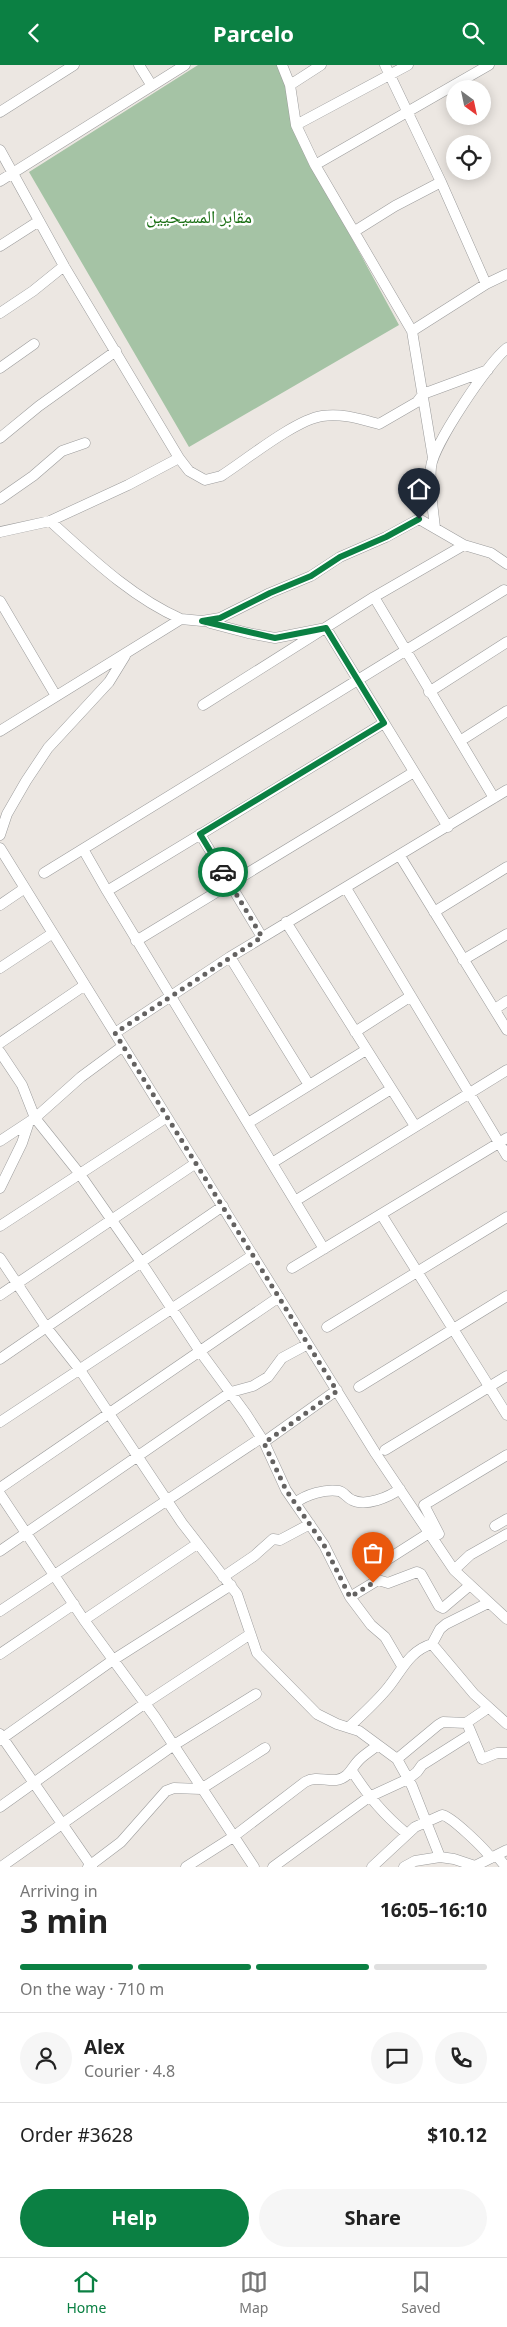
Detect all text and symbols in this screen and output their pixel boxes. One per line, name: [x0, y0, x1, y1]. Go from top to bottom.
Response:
text: Parcelo: [213, 18, 294, 48]
icon: back: [20, 19, 48, 47]
icon: search: [459, 19, 487, 47]
north arrow: [446, 80, 491, 125]
map controls: [446, 80, 491, 180]
button: locate: [446, 135, 491, 180]
park label: مقابر المسيحيين: [146, 204, 252, 228]
pin: [398, 468, 440, 519]
icon: home: [405, 475, 433, 503]
courier: [198, 847, 248, 897]
icon: car: [209, 858, 237, 886]
pin: [352, 1532, 394, 1583]
icon: bag: [359, 1539, 387, 1567]
text: Arriving in: [20, 1880, 98, 1902]
text: 16:05–16:10: [380, 1897, 487, 1923]
text: 3 min: [20, 1899, 108, 1942]
text: On the way · 710 m: [20, 1978, 164, 2000]
button: person: [20, 2032, 72, 2084]
button: chat: [371, 2032, 423, 2084]
button: phone: [435, 2032, 487, 2084]
text: Alex: [84, 2034, 125, 2060]
text: Courier · 4.8: [84, 2060, 175, 2082]
text: Order #3628: [20, 2122, 133, 2148]
text: $10.12: [427, 2122, 487, 2148]
button: Help: [20, 2189, 249, 2247]
button: Share: [259, 2189, 487, 2247]
tab: Home: [66, 2268, 106, 2317]
tab: Map: [239, 2268, 268, 2317]
tab: Saved: [401, 2268, 441, 2317]

